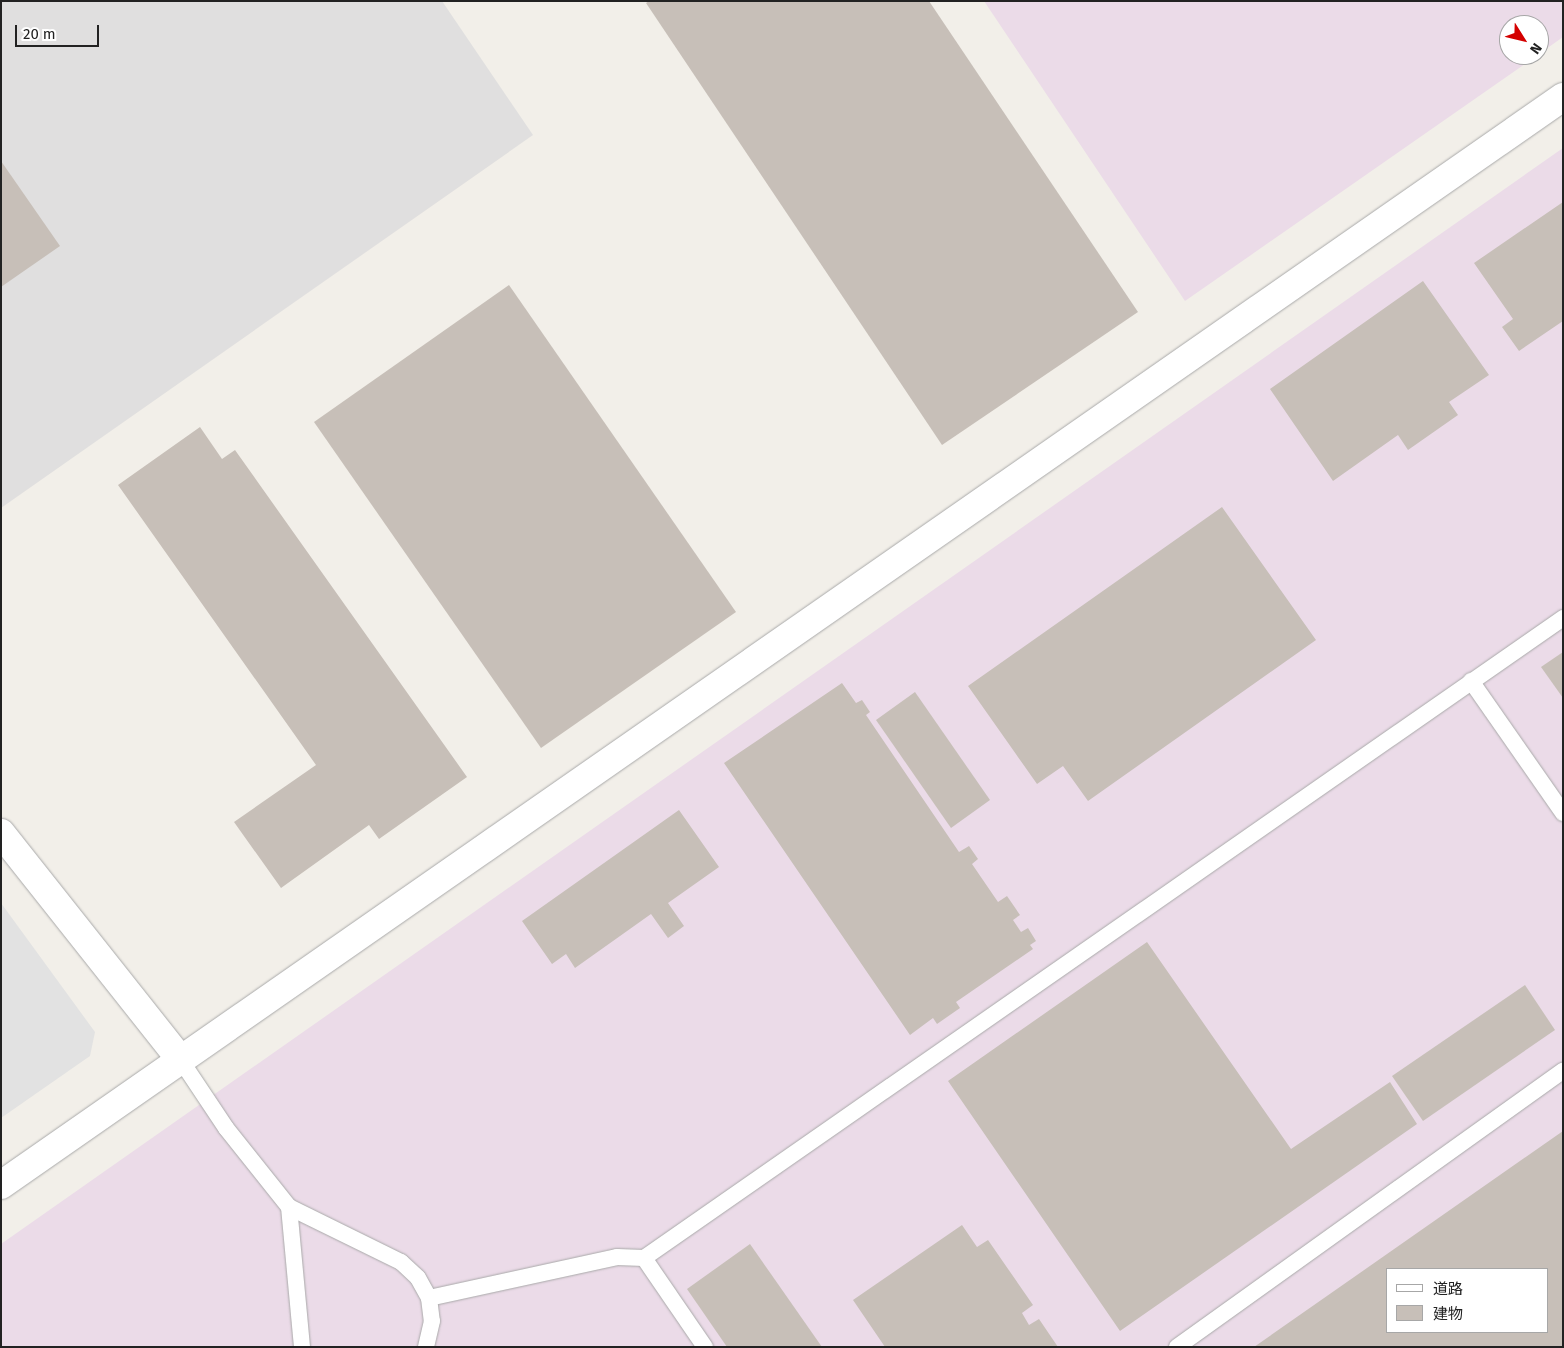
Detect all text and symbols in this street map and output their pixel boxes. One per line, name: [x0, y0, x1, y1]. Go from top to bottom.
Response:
scale bar: [18, 15, 101, 47]
north arrow: [1499, 15, 1549, 65]
text: 20 m: [23, 25, 56, 43]
text: N: [1526, 40, 1545, 57]
legend: [1386, 1268, 1549, 1333]
text: 道路: [1433, 1280, 1463, 1298]
text: 建物: [1433, 1305, 1463, 1323]

